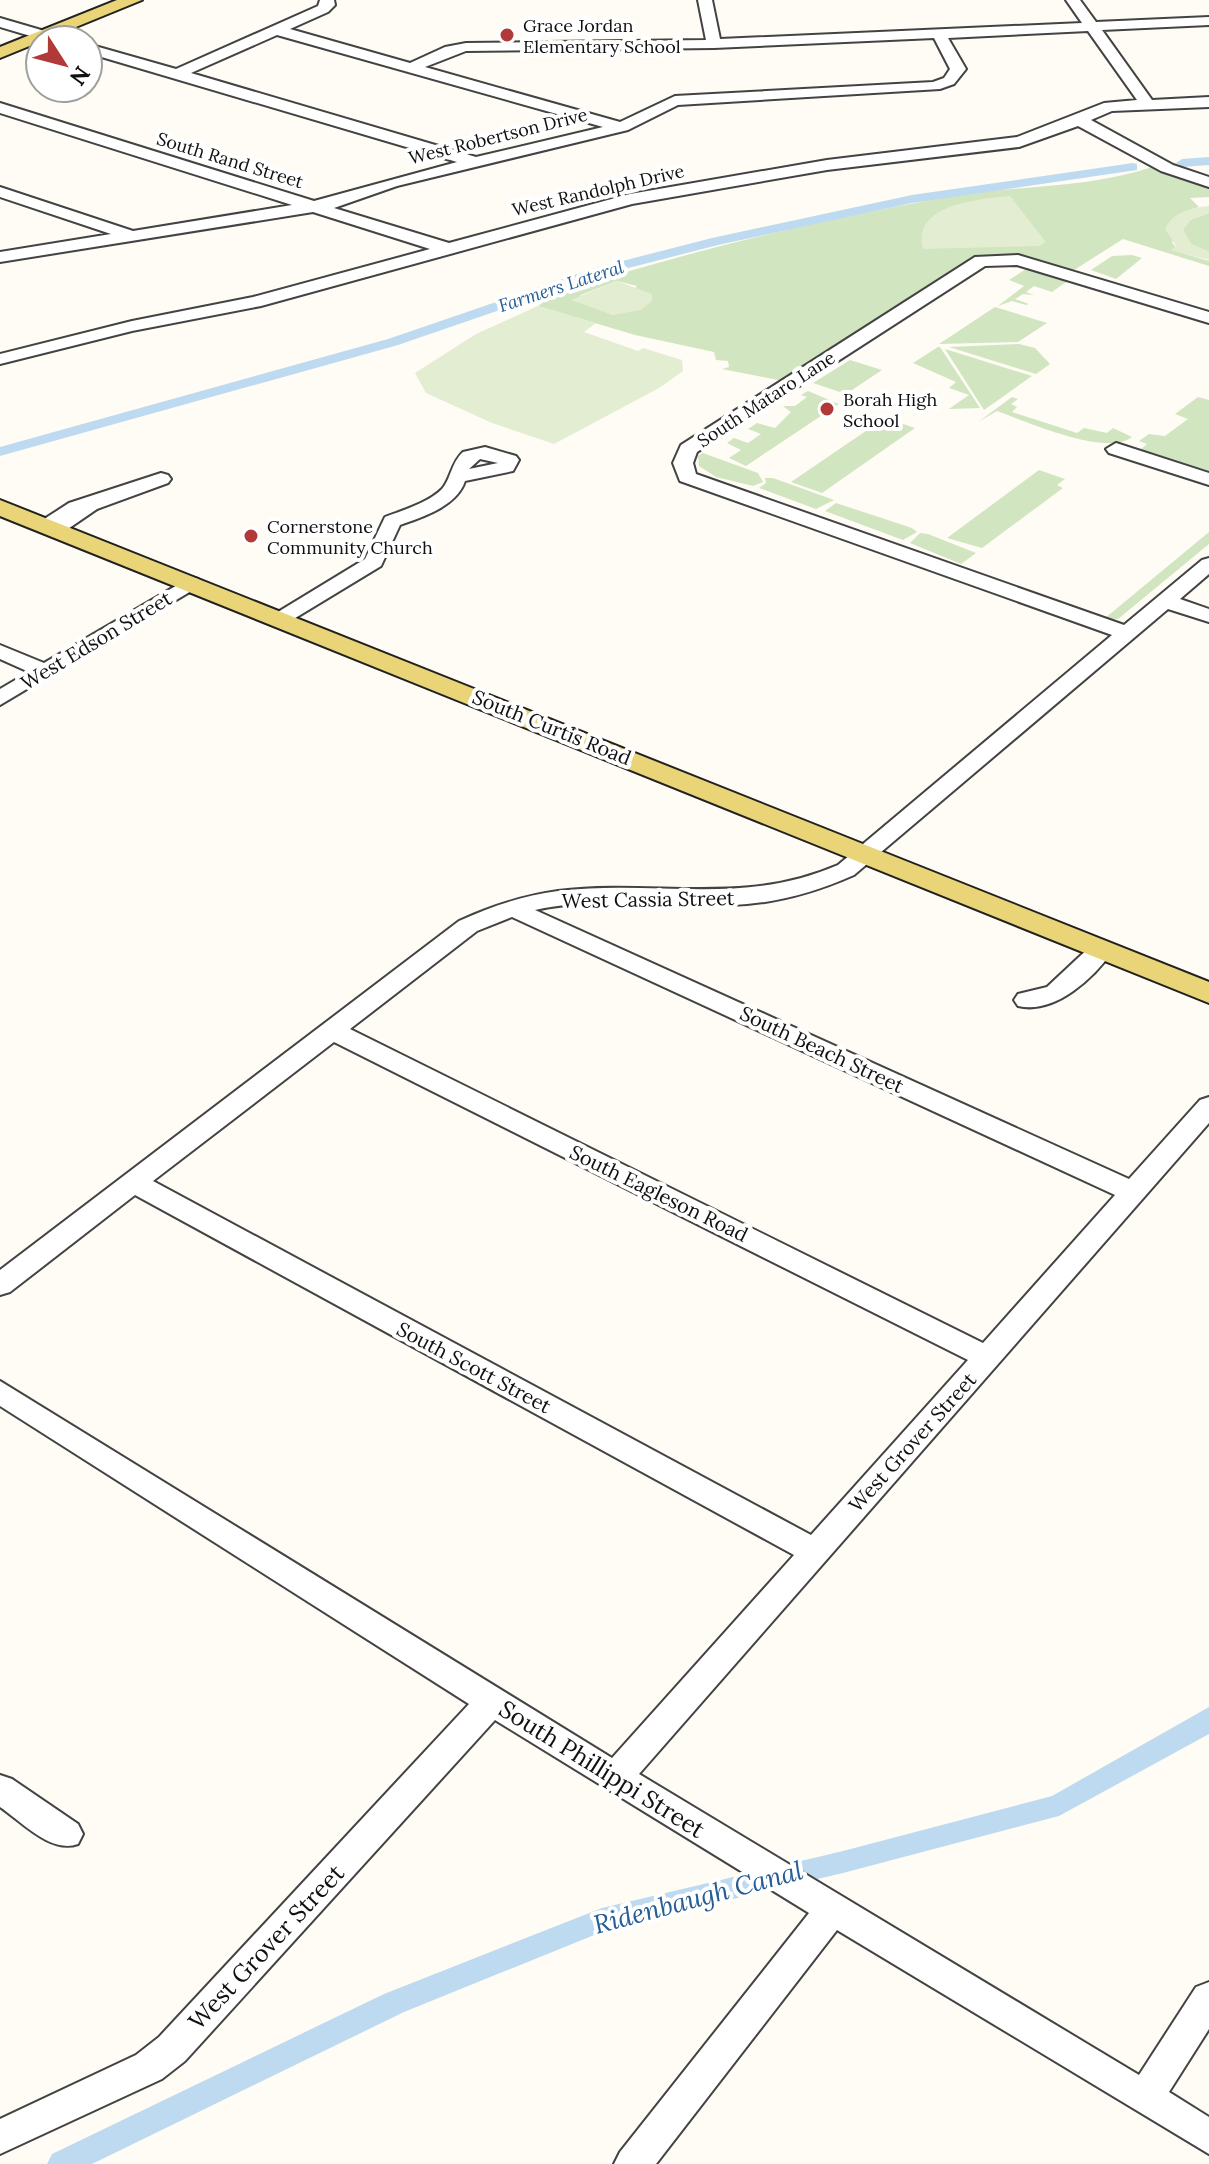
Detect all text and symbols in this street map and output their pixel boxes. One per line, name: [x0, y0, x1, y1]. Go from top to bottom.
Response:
place label: Grace Jordan Elementary School: [523, 14, 681, 58]
north arrow: [24, 24, 104, 104]
marker: Grace Jordan Elementary School: [498, 26, 516, 44]
text: N: [64, 61, 97, 91]
street label: West Robertson Drive: [406, 103, 590, 169]
street label: South Rand Street: [154, 127, 306, 193]
street label: West Randolph Drive: [510, 159, 687, 221]
water label: Farmers Lateral: [496, 255, 626, 317]
street label: South Mataro Lane: [693, 346, 839, 452]
place label: Borah High School: [843, 388, 938, 432]
marker: Borah High School: [818, 400, 836, 418]
place label: Cornerstone Community Church: [267, 515, 433, 559]
marker: Cornerstone Community Church: [242, 527, 260, 545]
street label: West Edson Street: [16, 585, 176, 695]
street label: South Curtis Road: [469, 684, 635, 770]
street label: West Cassia Street: [561, 885, 735, 913]
street label: South Beach Street: [736, 1000, 908, 1098]
street label: South Eagleson Road: [566, 1139, 752, 1247]
street label: South Scott Street: [393, 1316, 556, 1418]
street label: West Grover Street: [843, 1367, 981, 1517]
street label: South Phillippi Street: [493, 1693, 711, 1845]
water label: Ridenbaugh Canal: [590, 1853, 807, 1941]
street label: West Grover Street: [181, 1857, 351, 2036]

